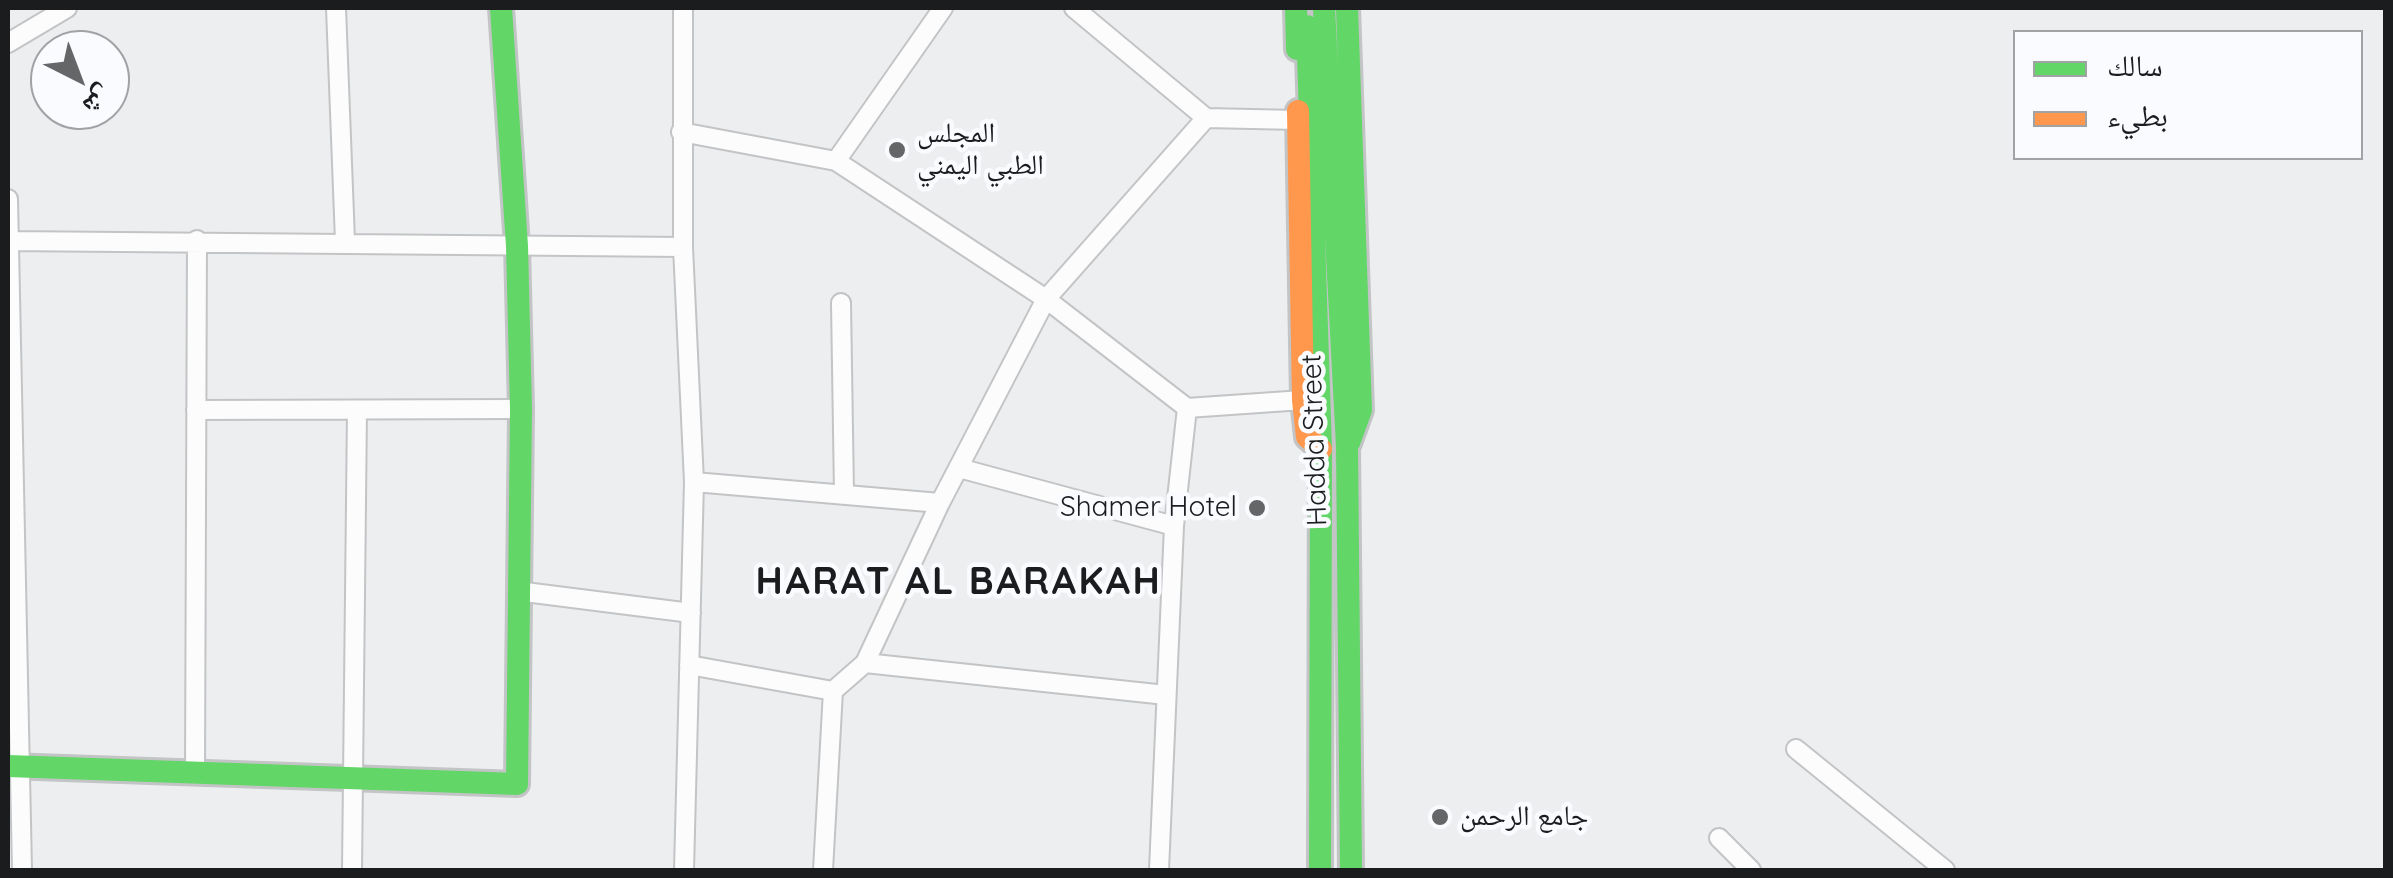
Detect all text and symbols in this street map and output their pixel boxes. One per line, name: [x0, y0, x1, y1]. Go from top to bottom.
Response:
north arrow: [30, 30, 130, 130]
legend: [2013, 30, 2363, 160]
text: سالك: [2107, 46, 2163, 84]
text: ش: [76, 78, 122, 124]
text: بطيء: [2107, 96, 2168, 134]
place label: المجلس الطبي اليمني: [917, 117, 1044, 183]
marker: المجلس الطبي اليمني: [886, 139, 908, 161]
street label: Hadda Street: [1295, 353, 1335, 527]
place label: Shamer Hotel: [1060, 491, 1237, 525]
marker: Shamer Hotel: [1246, 497, 1268, 519]
district label: HARAT AL BARAKAH: [756, 560, 1162, 606]
place label: جامع الرحمن: [1460, 800, 1588, 834]
marker: جامع الرحمن: [1429, 806, 1451, 828]

